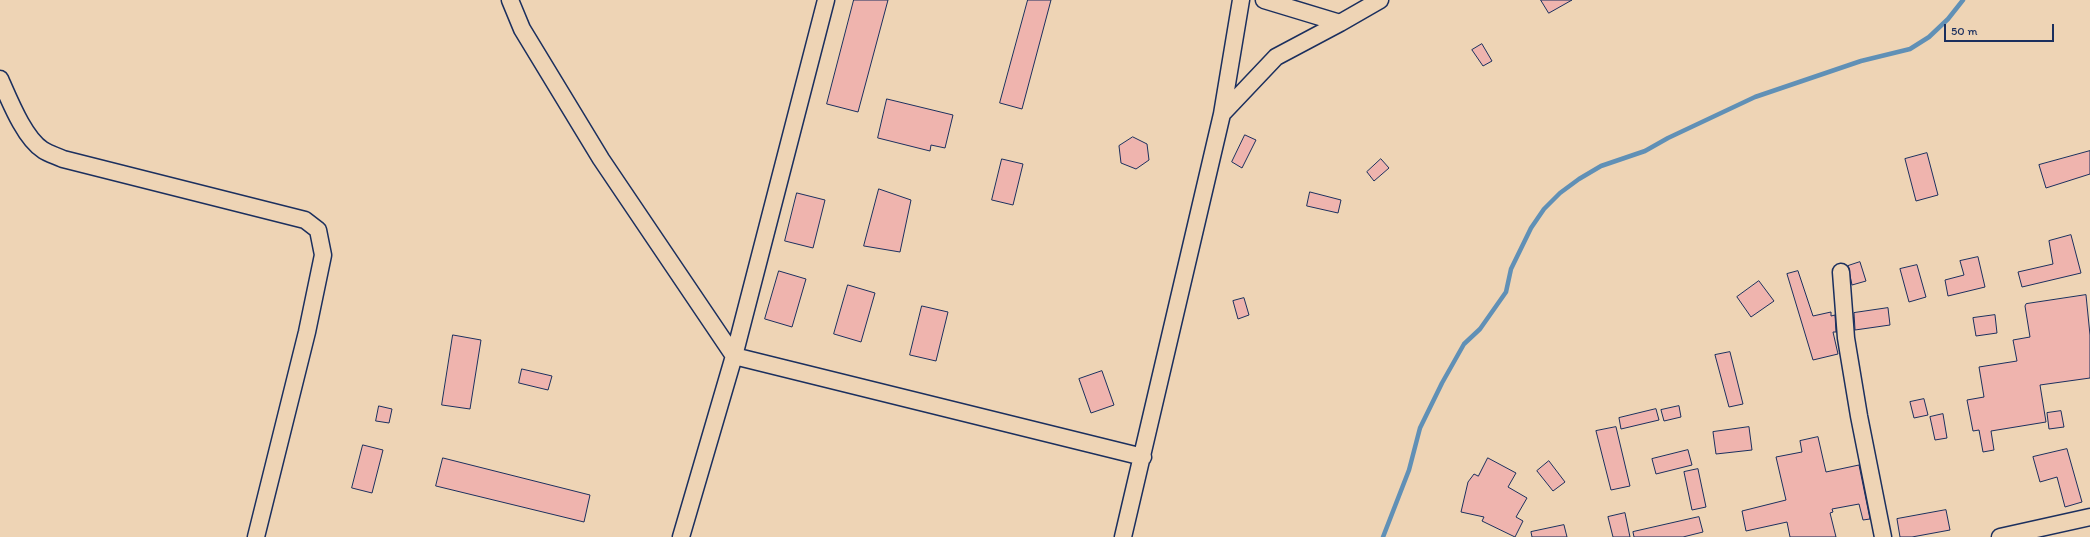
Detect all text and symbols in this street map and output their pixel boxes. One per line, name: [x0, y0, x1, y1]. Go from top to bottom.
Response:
scale bar: [1946, 16, 2056, 42]
text: 50 m: [1951, 24, 1977, 38]

